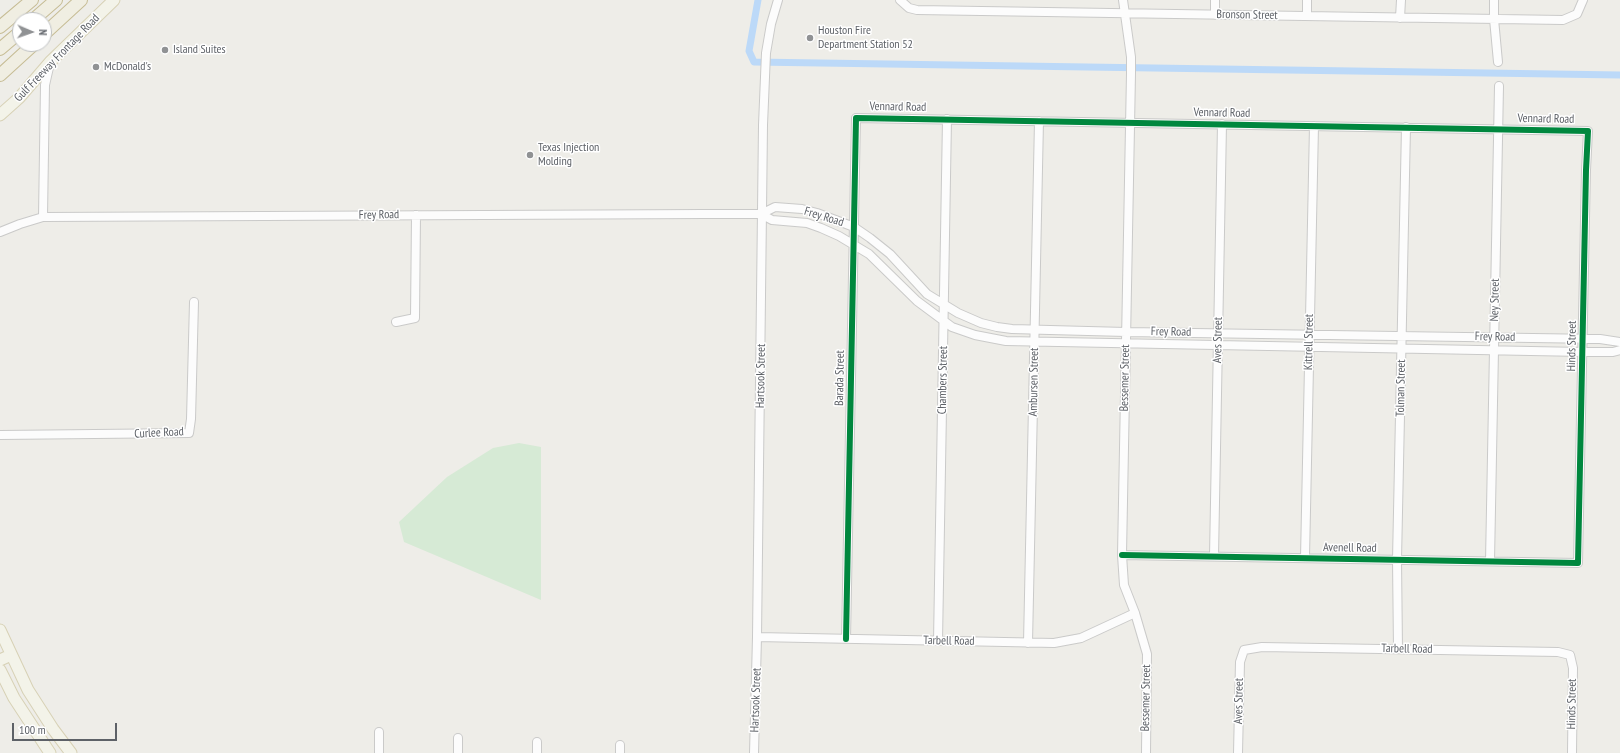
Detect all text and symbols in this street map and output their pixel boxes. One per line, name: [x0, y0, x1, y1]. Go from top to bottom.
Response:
street label: Bronson Street: [1216, 7, 1278, 23]
street label: Gulf Freeway Frontage Road: [11, 11, 103, 105]
north arrow: [12, 12, 52, 52]
place label: Houston Fire Department Station 52: [818, 24, 913, 52]
text: N: [36, 29, 50, 36]
marker: Houston Fire Department Station 52: [805, 33, 815, 43]
place label: Island Suites: [173, 43, 226, 57]
marker: Island Suites: [160, 45, 170, 55]
place label: McDonald's: [104, 60, 151, 74]
marker: McDonald's: [91, 62, 101, 72]
street label: Vennard Road: [869, 99, 927, 115]
street label: Vennard Road: [1193, 105, 1251, 121]
street label: Vennard Road: [1517, 111, 1575, 127]
place label: Texas Injection Molding: [538, 141, 599, 169]
marker: Texas Injection Molding: [525, 150, 535, 160]
street label: Frey Road: [803, 204, 845, 230]
street label: Frey Road: [359, 207, 399, 223]
street label: Ney Street: [1487, 278, 1503, 322]
street label: Kittrell Street: [1301, 314, 1317, 370]
street label: Aves Street: [1210, 317, 1226, 363]
street label: Hinds Street: [1564, 320, 1580, 372]
street label: Frey Road: [1151, 324, 1191, 340]
street label: Frey Road: [1475, 329, 1515, 345]
street label: Hartsook Street: [753, 344, 769, 408]
street label: Bessemer Street: [1117, 344, 1133, 412]
street label: Chambers Street: [935, 346, 951, 414]
street label: Ambursen Street: [1026, 347, 1042, 417]
street label: Barada Street: [832, 350, 848, 406]
street label: Tolman Street: [1393, 359, 1409, 417]
street label: Curlee Road: [134, 425, 184, 441]
street label: Avenell Road: [1323, 540, 1377, 556]
street label: Tarbell Road: [923, 633, 975, 649]
street label: Tarbell Road: [1381, 641, 1433, 657]
street label: Bessemer Street: [1138, 664, 1154, 732]
street label: Hartsook Street: [748, 667, 764, 733]
street label: Aves Street: [1231, 678, 1247, 724]
street label: Hinds Street: [1564, 678, 1580, 730]
scale bar: [14, 715, 119, 741]
text: 100 m: [19, 722, 46, 737]

